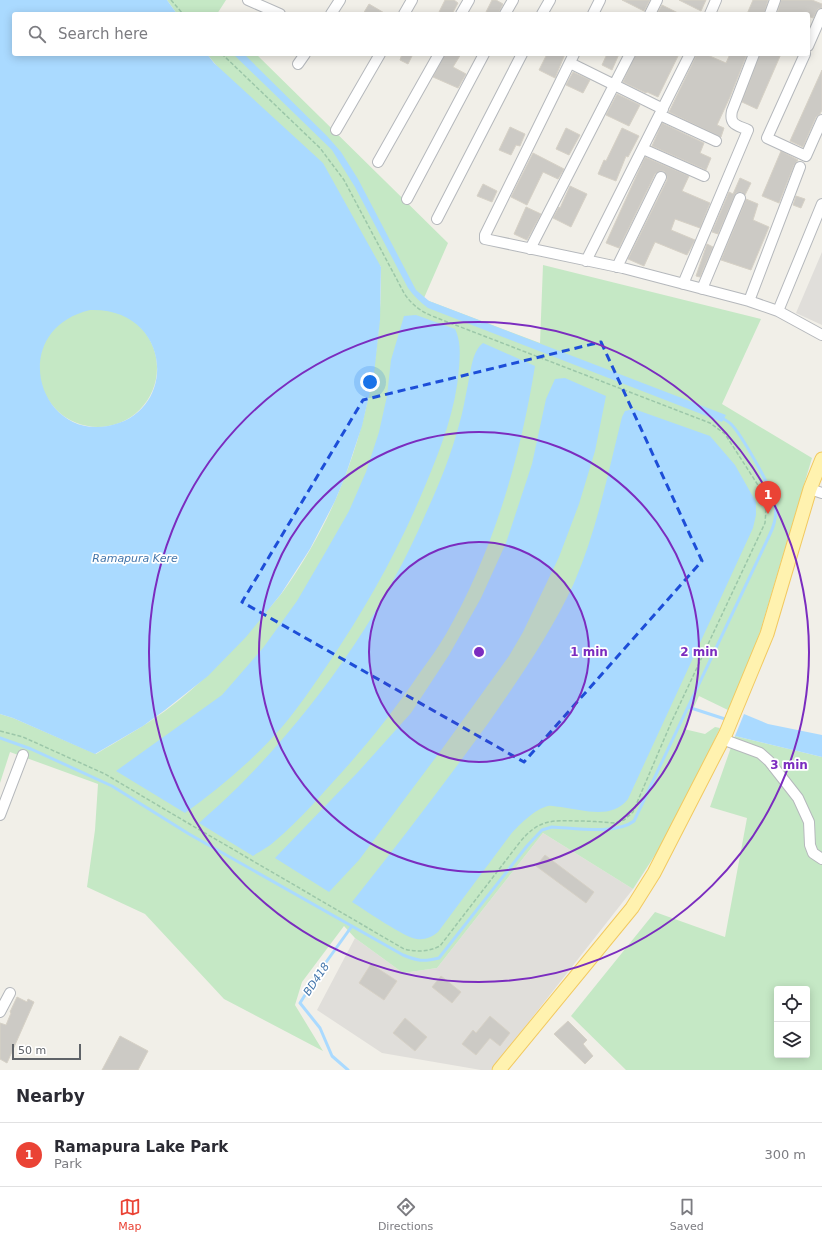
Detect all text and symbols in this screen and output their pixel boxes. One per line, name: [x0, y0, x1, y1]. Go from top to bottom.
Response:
search box: [12, 12, 810, 56]
icon: search: [26, 23, 48, 45]
text: Search here: [58, 25, 148, 43]
your location: [360, 372, 380, 392]
pin: 1: [755, 481, 781, 514]
water label: Ramapura Kere: [92, 552, 178, 565]
centre of rings: [472, 645, 486, 659]
text: 1 min: [570, 645, 608, 659]
text: 2 min: [680, 645, 718, 659]
text: 3 min: [770, 758, 808, 772]
water label: BD418: [301, 960, 332, 998]
map controls: [774, 986, 810, 1058]
button: locate: [774, 986, 810, 1022]
button: layers: [774, 1022, 810, 1058]
scale bar: [12, 1042, 81, 1061]
text: 50 m: [18, 1044, 46, 1057]
text: Nearby: [16, 1086, 85, 1106]
text: Ramapura Lake Park: [54, 1138, 228, 1156]
text: 1: [24, 1147, 34, 1162]
text: 300 m: [764, 1147, 806, 1162]
text: Park: [54, 1156, 82, 1171]
tab: Map: [118, 1196, 141, 1233]
tab: Directions: [378, 1196, 433, 1233]
tab: Saved: [670, 1196, 704, 1233]

